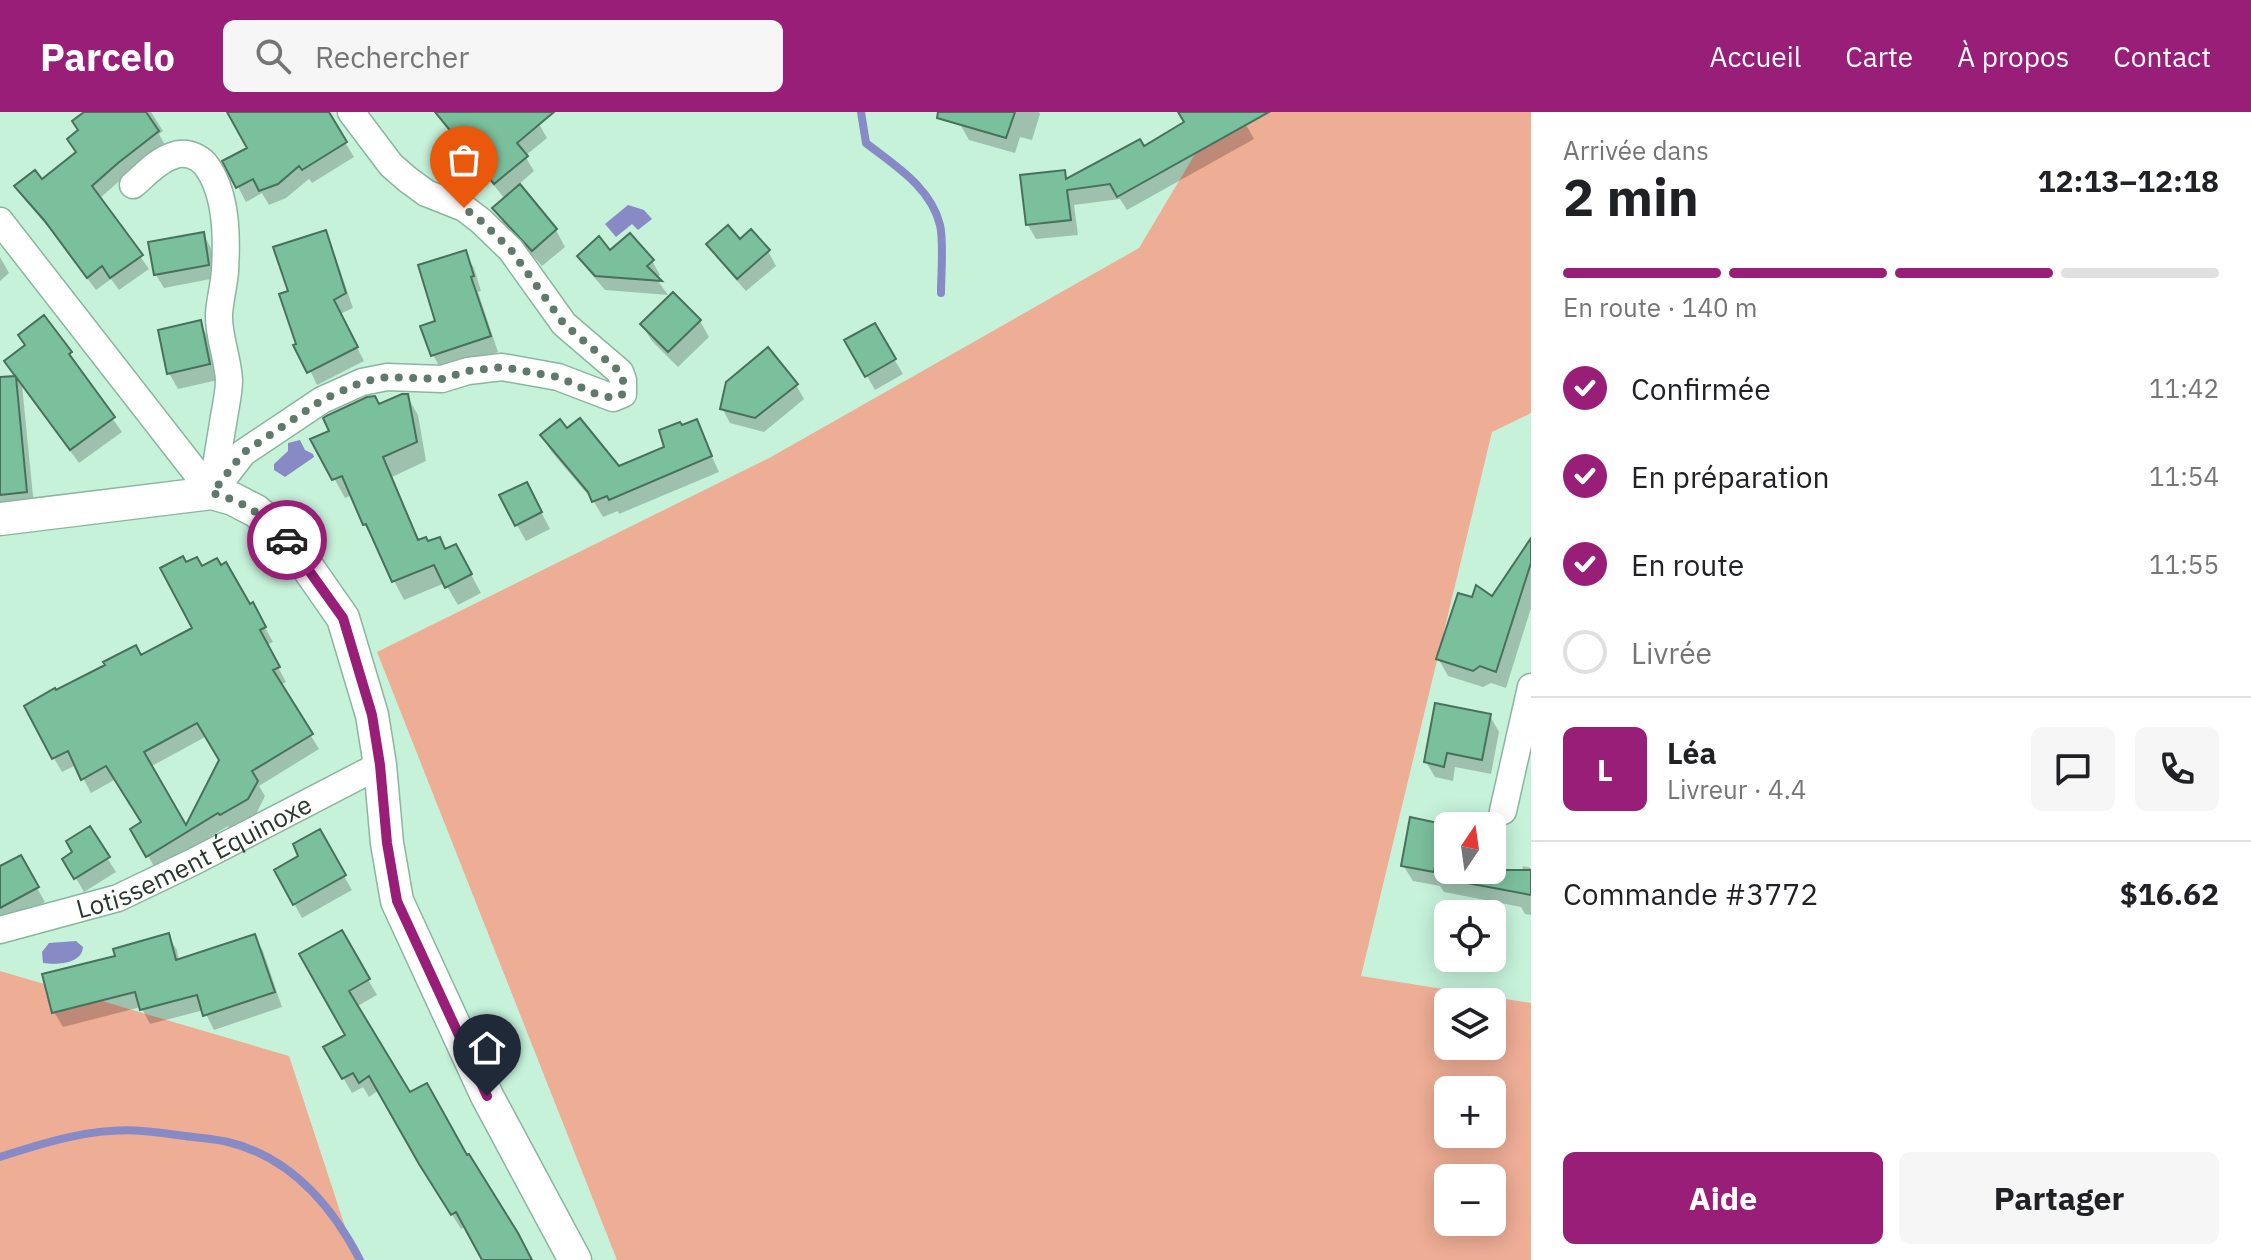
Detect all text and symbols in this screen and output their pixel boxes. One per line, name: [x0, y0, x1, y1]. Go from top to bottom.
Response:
search box: [223, 20, 783, 92]
text: Parcelo: [40, 32, 175, 81]
icon: search: [251, 34, 295, 78]
text: Rechercher: [315, 37, 469, 76]
text: Accueil: [1709, 38, 1801, 75]
text: Carte: [1845, 38, 1913, 75]
text: À propos: [1957, 38, 2069, 75]
text: Contact: [2113, 38, 2211, 75]
pin: [430, 126, 498, 208]
text: Arrivée dans: [1563, 133, 1709, 167]
icon: bag: [442, 138, 486, 182]
text: 12:13–12:18: [2038, 161, 2219, 200]
text: 2 min: [1563, 163, 1699, 230]
text: En route · 140 m: [1563, 290, 1757, 324]
icon: check: [1563, 366, 1607, 410]
text: Confirmée: [1631, 369, 1771, 408]
text: 11:42: [2149, 371, 2219, 405]
icon: check: [1563, 454, 1607, 498]
text: En préparation: [1631, 457, 1830, 496]
text: 11:54: [2149, 459, 2219, 493]
courier: [247, 500, 327, 580]
icon: car: [265, 518, 309, 562]
icon: check: [1563, 542, 1607, 586]
text: En route: [1631, 545, 1744, 584]
text: 11:55: [2149, 547, 2219, 581]
text: Livrée: [1631, 633, 1712, 672]
button: chat: [2031, 727, 2115, 811]
button: phone: [2135, 727, 2219, 811]
text: Léa: [1667, 733, 1717, 772]
text: L: [1597, 750, 1613, 789]
text: Livreur · 4.4: [1667, 772, 1806, 806]
street label: Lotissement Équinoxe: [72, 787, 317, 926]
north arrow: [1434, 812, 1506, 884]
map controls: [1434, 812, 1506, 1236]
text: Commande #3772: [1563, 874, 1818, 913]
text: $16.62: [2120, 874, 2219, 913]
button: locate: [1434, 900, 1506, 972]
button: layers: [1434, 988, 1506, 1060]
pin: [453, 1014, 521, 1096]
icon: home: [465, 1026, 509, 1070]
button: +: [1434, 1076, 1506, 1148]
button: Aide: [1563, 1152, 1883, 1244]
button: Partager: [1899, 1152, 2219, 1244]
button: −: [1434, 1164, 1506, 1236]

